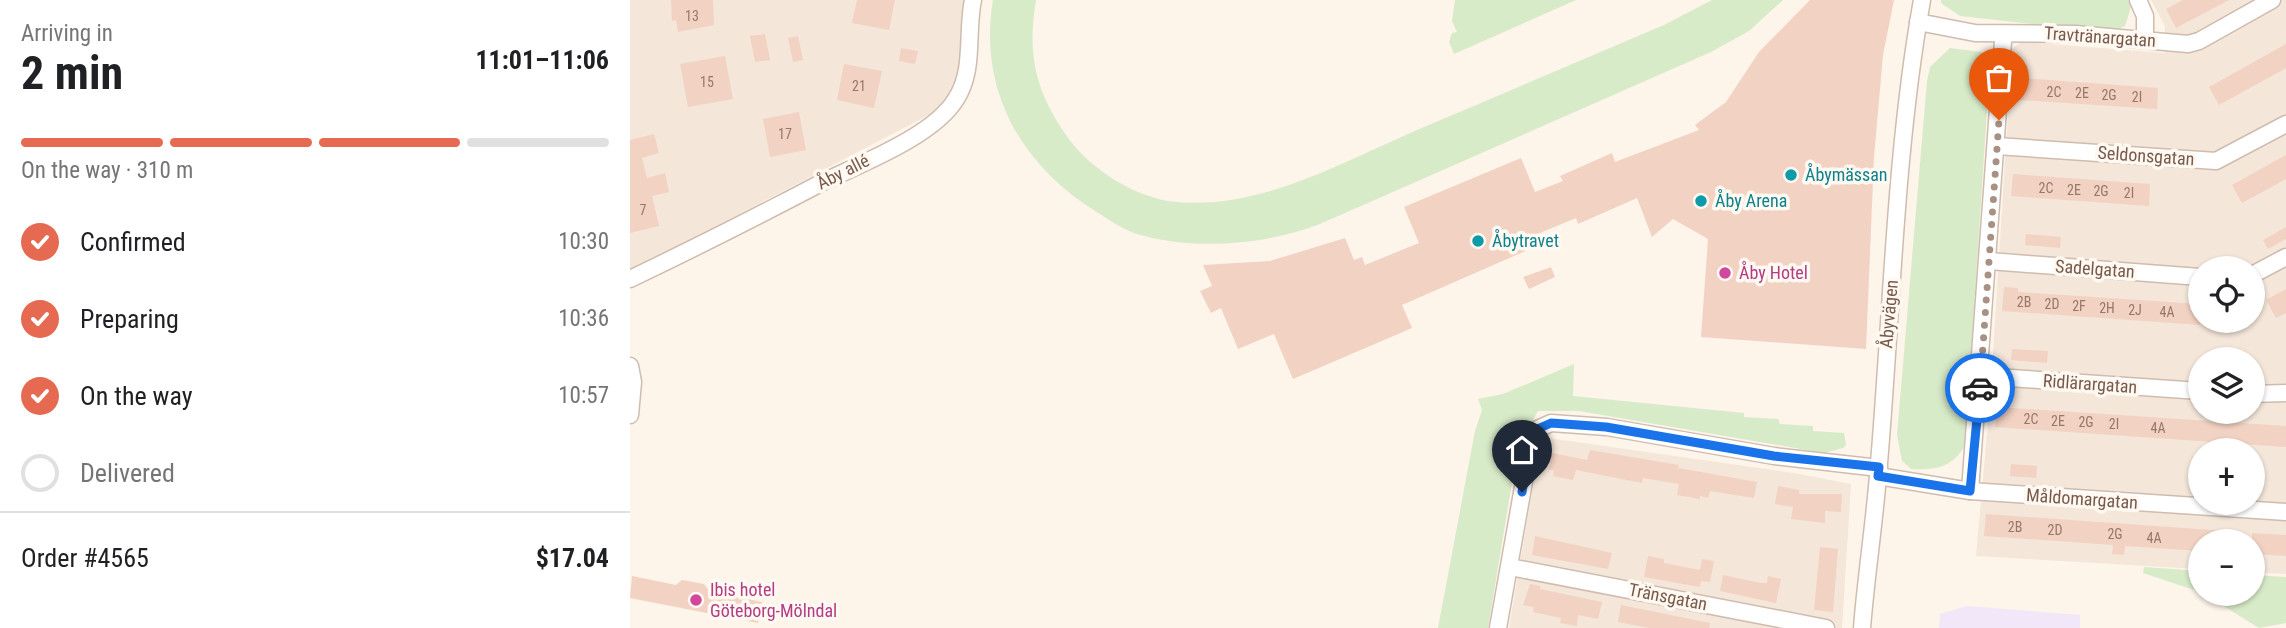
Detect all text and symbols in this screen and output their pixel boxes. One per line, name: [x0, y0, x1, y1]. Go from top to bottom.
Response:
house number: 13: [685, 8, 699, 24]
text: Arriving in: [21, 20, 113, 47]
street label: Travtränargatan: [2043, 22, 2157, 51]
text: 11:01–11:06: [475, 45, 609, 75]
text: 2 min: [21, 46, 123, 100]
pin: [1969, 48, 2029, 120]
icon: bag: [1980, 59, 2018, 97]
house number: 15: [700, 74, 714, 90]
house number: 21: [852, 78, 866, 94]
house number: 2C: [2047, 84, 2061, 100]
house number: 2E: [2075, 85, 2089, 101]
house number: 2G: [2101, 87, 2117, 103]
house number: 2I: [2132, 89, 2142, 105]
house number: 17: [778, 126, 792, 142]
street label: Seldonsgatan: [2097, 142, 2195, 169]
street label: Åby allé: [813, 149, 873, 194]
text: On the way · 310 m: [21, 157, 193, 184]
place label: Åbymässan: [1805, 163, 1888, 185]
marker: Åbymässan: [1783, 167, 1799, 183]
house number: 2C: [2039, 180, 2053, 196]
house number: 2E: [2067, 182, 2081, 198]
house number: 2G: [2093, 183, 2109, 199]
house number: 2I: [2124, 185, 2134, 201]
place label: Åby Arena: [1715, 189, 1787, 211]
marker: Åby Arena: [1693, 193, 1709, 209]
house number: 7: [640, 202, 647, 218]
icon: check: [21, 223, 59, 261]
text: Confirmed: [80, 227, 186, 257]
text: 10:30: [558, 228, 609, 255]
place label: Åbytravet: [1492, 229, 1559, 251]
marker: Åbytravet: [1470, 233, 1486, 249]
street label: Sadelgatan: [2055, 255, 2135, 282]
map controls: [2188, 256, 2265, 606]
button: locate: [2188, 256, 2265, 333]
place label: Åby Hotel: [1739, 261, 1808, 283]
marker: Åby Hotel: [1717, 265, 1733, 281]
street label: Åbyvägen: [1874, 279, 1902, 349]
house number: 2B: [2017, 294, 2031, 310]
house number: 2D: [2045, 296, 2059, 312]
house number: 2F: [2072, 298, 2086, 314]
icon: check: [21, 300, 59, 338]
house number: 2H: [2099, 300, 2115, 316]
house number: 2J: [2128, 302, 2142, 318]
text: Preparing: [80, 304, 179, 334]
house number: 4A: [2160, 304, 2174, 320]
text: 10:36: [558, 305, 609, 332]
button: layers: [2188, 347, 2265, 424]
courier: [1945, 353, 2015, 423]
icon: car: [1961, 369, 1999, 407]
street label: Ridlärargatan: [2042, 370, 2138, 397]
icon: check: [21, 377, 59, 415]
text: On the way: [80, 381, 193, 411]
text: 10:57: [558, 382, 609, 409]
house number: 2C: [2024, 411, 2038, 427]
house number: 2E: [2051, 413, 2065, 429]
house number: 2G: [2078, 414, 2094, 430]
house number: 2I: [2109, 416, 2119, 432]
pin: [1492, 420, 1552, 492]
house number: 4A: [2151, 420, 2165, 436]
icon: home: [1503, 431, 1541, 469]
button: +: [2188, 438, 2265, 515]
text: Delivered: [80, 458, 175, 488]
street label: Måldomargatan: [2025, 484, 2139, 513]
house number: 2B: [2008, 519, 2022, 535]
house number: 2D: [2048, 522, 2062, 538]
house number: 2G: [2107, 526, 2123, 542]
button: −: [2188, 529, 2265, 606]
house number: 4A: [2147, 530, 2161, 546]
text: Order #4565: [21, 543, 149, 573]
text: $17.04: [536, 543, 609, 573]
place label: Ibis hotel Göteborg-Mölndal: [710, 579, 837, 621]
street label: Tränsgatan: [1627, 579, 1709, 614]
marker: Ibis hotel Göteborg-Mölndal: [688, 592, 704, 608]

